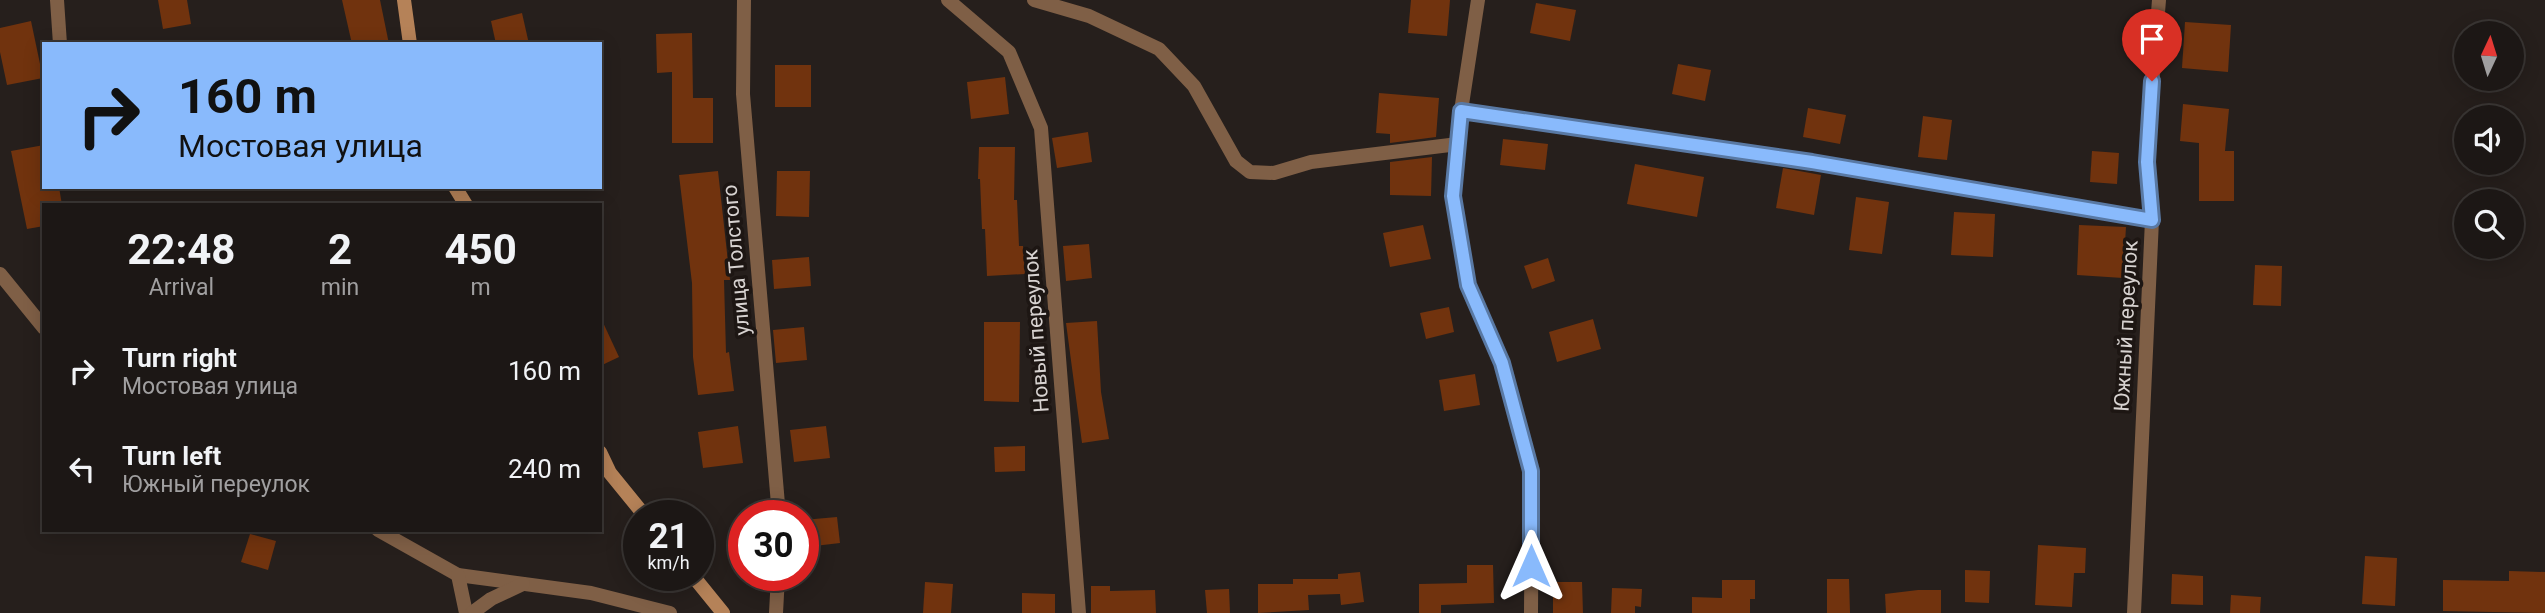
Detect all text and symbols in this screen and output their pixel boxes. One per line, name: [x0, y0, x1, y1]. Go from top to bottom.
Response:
pin: [2122, 9, 2182, 81]
icon: arrive: [2133, 20, 2171, 58]
north arrow: [2454, 21, 2524, 91]
map controls: [2454, 21, 2524, 259]
text: 160 m: [178, 68, 317, 125]
icon: right: [63, 70, 154, 161]
button: sound: [2454, 105, 2524, 175]
text: Мостовая улица: [178, 127, 423, 165]
street label: улица Толстого: [717, 184, 755, 336]
button: search: [2454, 189, 2524, 259]
text: 22:48: [127, 225, 235, 274]
text: 2: [328, 225, 352, 274]
text: 450: [444, 225, 517, 274]
street label: Южный переулок: [2110, 239, 2143, 412]
street label: Новый переулок: [1018, 248, 1054, 413]
text: Arrival: [149, 274, 214, 301]
text: min: [321, 274, 359, 301]
text: m: [471, 274, 491, 301]
text: Turn right: [122, 343, 237, 373]
icon: right: [63, 352, 101, 390]
text: 160 m: [508, 356, 581, 386]
text: Мостовая улица: [122, 373, 298, 400]
text: Turn left: [122, 441, 221, 471]
icon: left: [63, 450, 101, 488]
text: 240 m: [508, 454, 581, 484]
text: Южный переулок: [122, 471, 310, 498]
speed limit sign: 30: [728, 500, 819, 591]
text: 21: [648, 516, 689, 557]
position arrow: [1494, 529, 1568, 603]
text: km/h: [647, 552, 690, 573]

